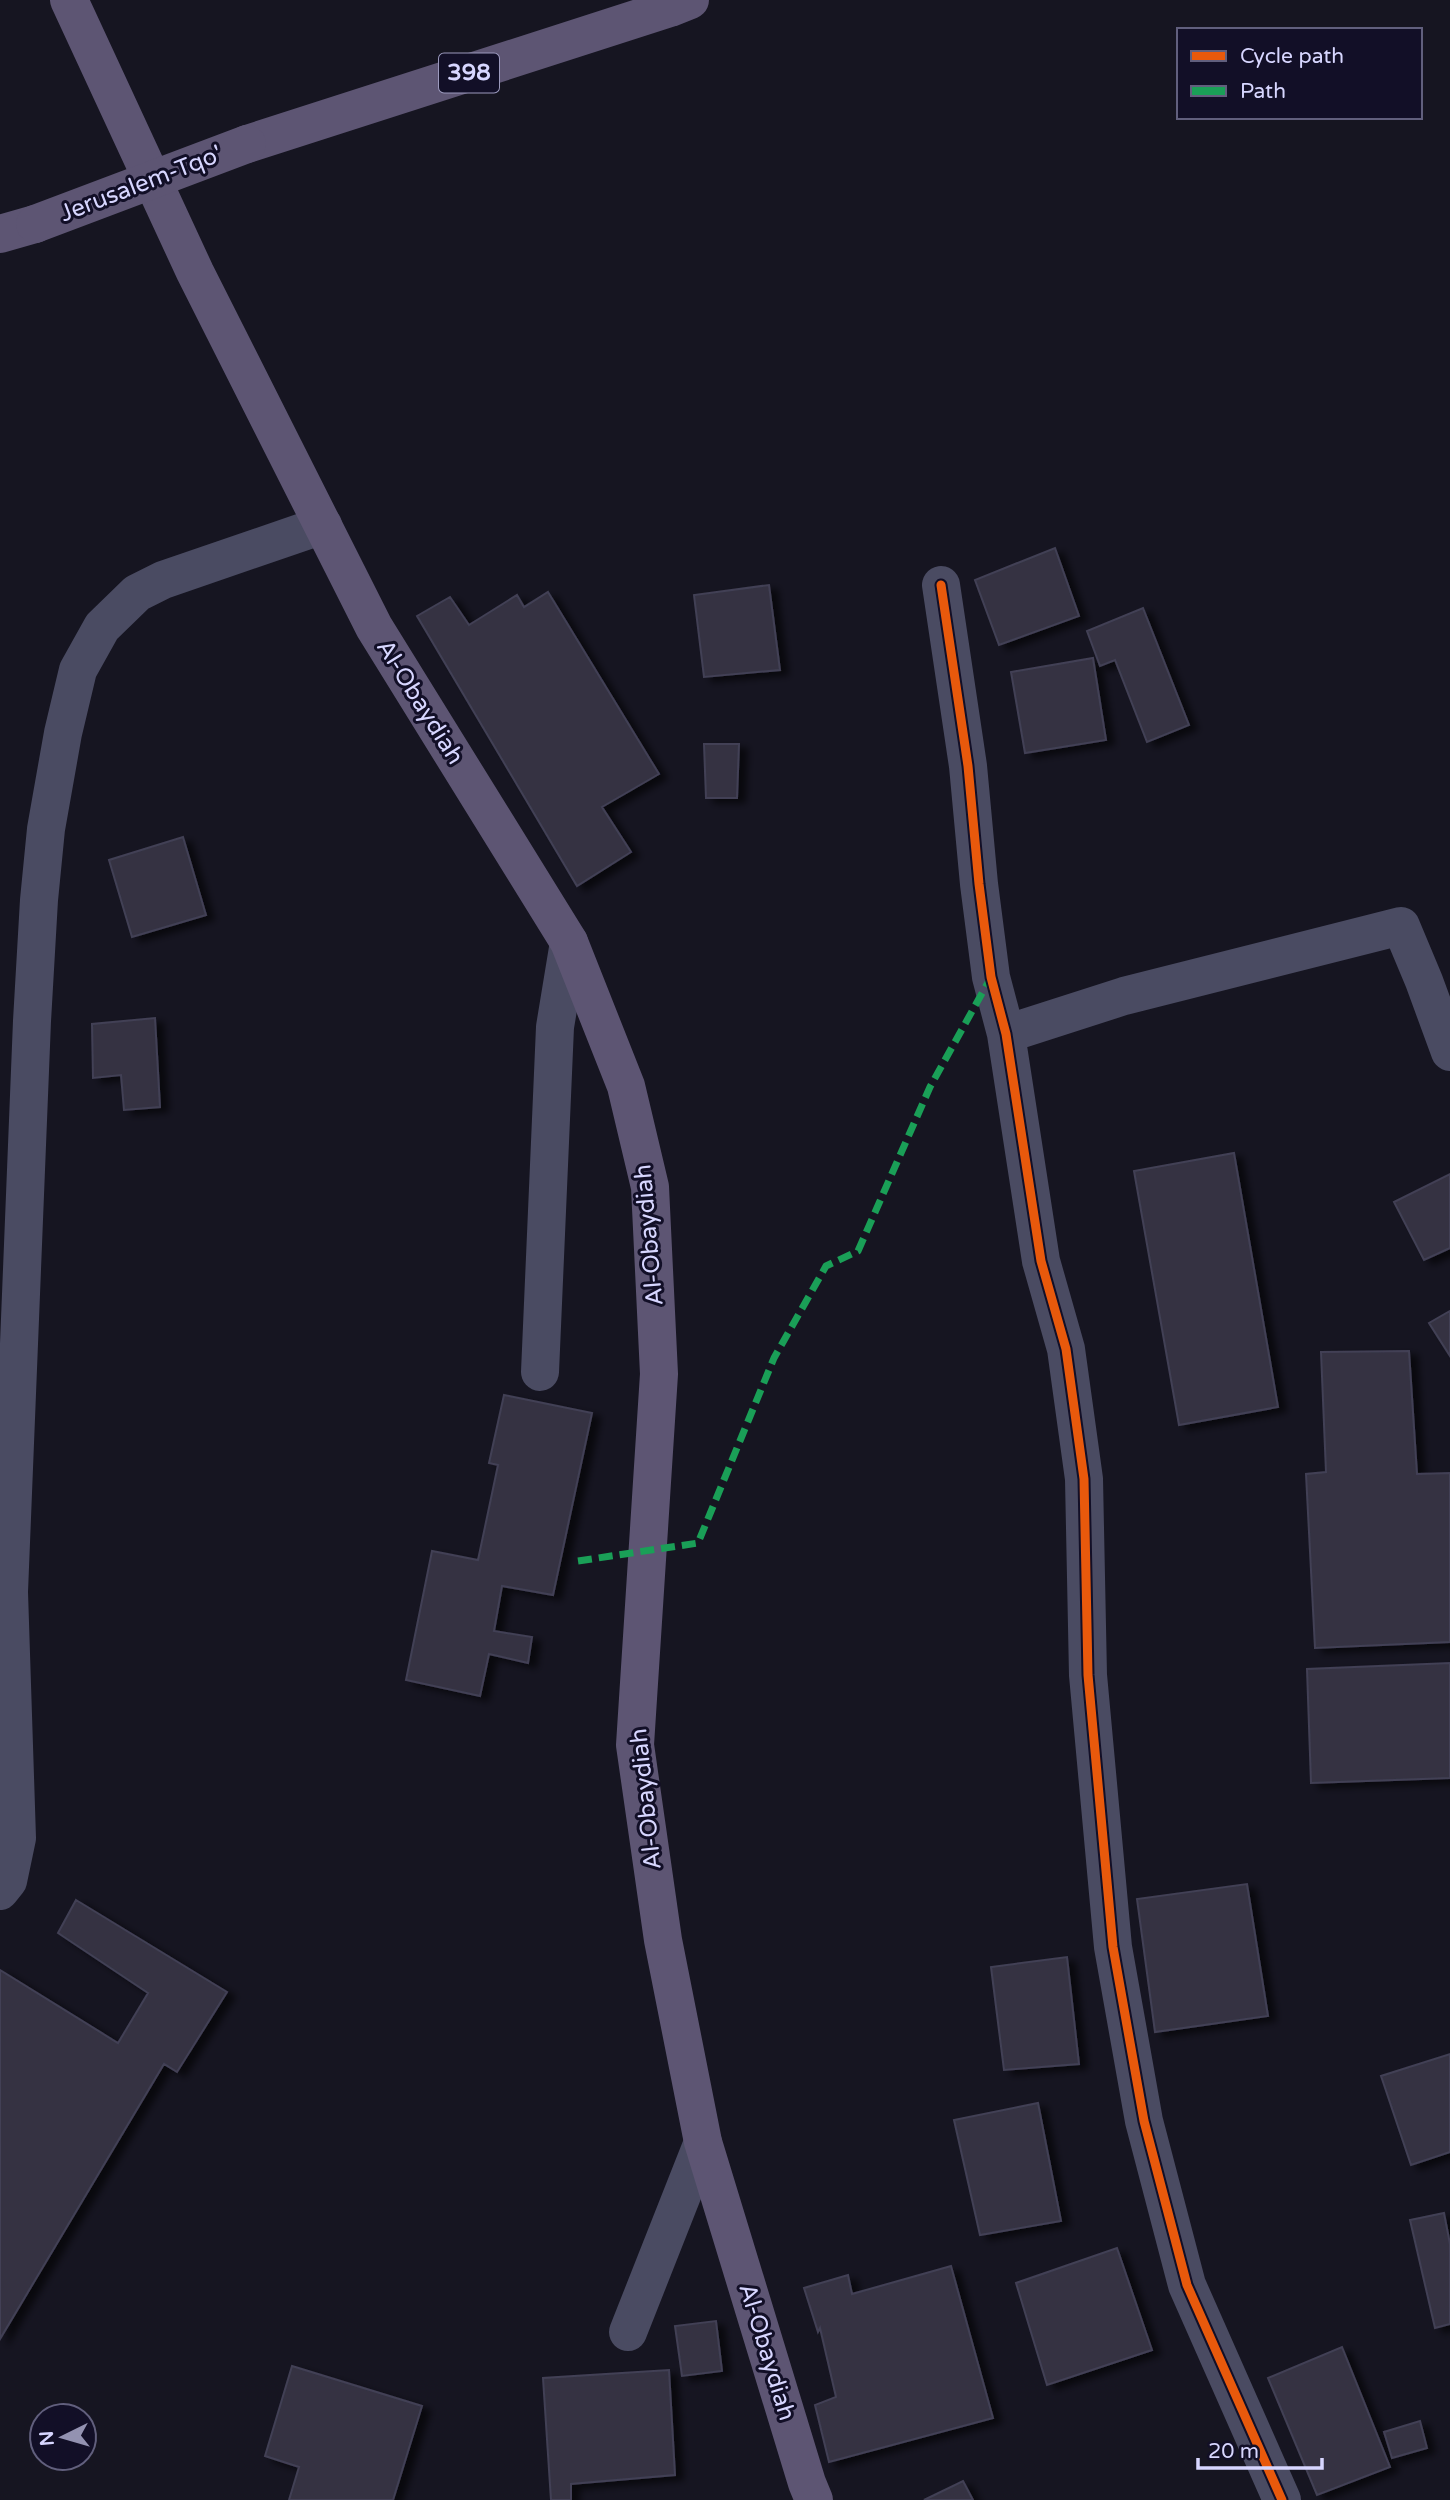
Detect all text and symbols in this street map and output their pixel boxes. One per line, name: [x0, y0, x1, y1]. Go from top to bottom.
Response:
legend: [1177, 28, 1422, 119]
text: Cycle path: [1240, 44, 1344, 69]
road number: 398: [439, 54, 499, 92]
text: Path: [1240, 79, 1286, 104]
street label: Jerusalem-Tqo': [56, 140, 226, 228]
street label: Al-Obaydiah: [370, 634, 470, 770]
street label: Al-Obaydiah: [628, 1163, 670, 1307]
street label: Al-Obaydiah: [624, 1727, 668, 1871]
street label: Al-Obaydiah: [732, 2280, 802, 2424]
north arrow: [28, 2402, 98, 2472]
scale bar: [1198, 2426, 1322, 2470]
text: N: [35, 2430, 59, 2447]
text: 20 m: [1208, 2439, 1259, 2464]

